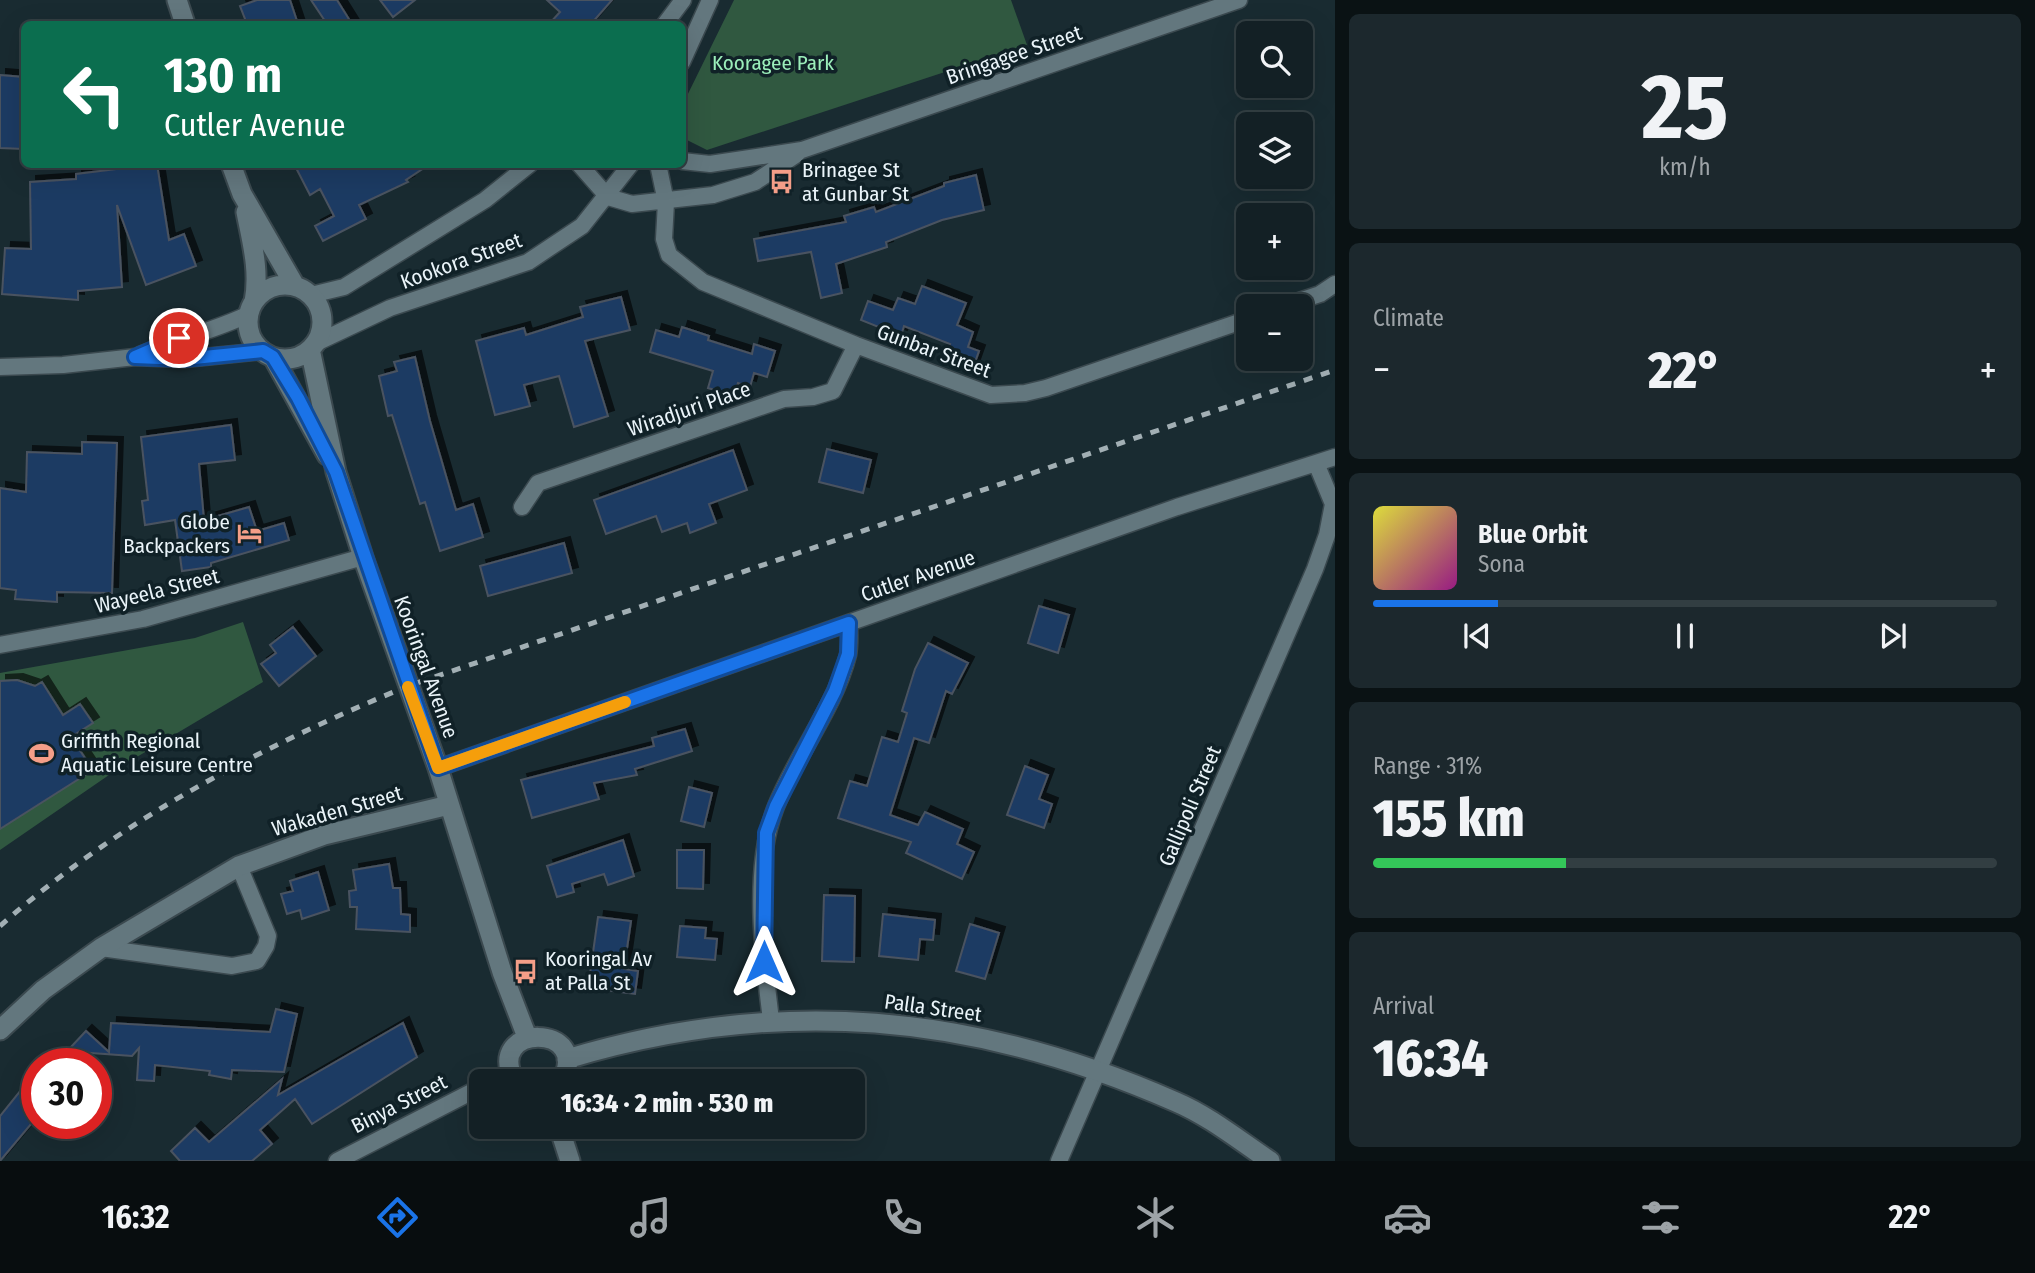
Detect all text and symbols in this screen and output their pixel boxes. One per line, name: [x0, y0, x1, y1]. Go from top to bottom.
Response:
street label: Bringagee Street: [943, 20, 1085, 90]
map controls: [1236, 21, 1313, 371]
button: search: [1236, 21, 1313, 98]
text: 130 m: [164, 46, 282, 105]
icon: left: [49, 49, 140, 140]
park label: Kooragee Park: [712, 50, 834, 76]
text: 25: [1642, 53, 1728, 162]
text: Cutler Avenue: [164, 106, 346, 144]
button: layers: [1236, 112, 1313, 189]
text: km/h: [1659, 153, 1711, 181]
place label: Brinagee St at Gunbar St: [802, 157, 909, 207]
bus stop icon: Brinagee St at Gunbar St: [768, 168, 796, 196]
button: +: [1236, 203, 1313, 280]
street label: Kookora Street: [397, 227, 525, 295]
button: −: [1236, 294, 1313, 371]
text: Climate: [1373, 304, 1444, 332]
pin: [149, 308, 209, 368]
street label: Gunbar Street: [874, 318, 995, 384]
icon: arrive: [160, 319, 198, 357]
text: 22°: [1648, 339, 1722, 402]
text: −: [1373, 347, 1390, 393]
text: +: [1980, 347, 1997, 393]
street label: Wiradjuri Place: [624, 376, 754, 442]
place label: Globe Backpackers: [123, 509, 230, 559]
text: Blue Orbit: [1478, 519, 1588, 550]
hotel icon: Globe Backpackers: [236, 520, 264, 548]
street label: Cutler Avenue: [857, 544, 979, 608]
text: Sona: [1478, 550, 1525, 578]
street label: Wayeela Street: [92, 563, 222, 619]
street label: Kooringal Avenue: [388, 592, 464, 742]
icon: previous: [1458, 617, 1496, 655]
icon: pause: [1666, 617, 1704, 655]
icon: next: [1874, 617, 1912, 655]
place label: Griffith Regional Aquatic Leisure Centre: [61, 728, 253, 778]
sports icon: Griffith Regional Aquatic Leisure Centre: [27, 739, 55, 767]
street label: Gallipoli Street: [1153, 742, 1227, 870]
text: Range · 31%: [1373, 752, 1482, 780]
street label: Wakaden Street: [269, 780, 405, 842]
text: 155 km: [1373, 787, 1524, 850]
position arrow: [727, 925, 801, 999]
place label: Kooringal Av at Palla St: [545, 946, 653, 996]
bus stop icon: Kooringal Av at Palla St: [511, 957, 539, 985]
street label: Palla Street: [883, 988, 983, 1028]
text: Arrival: [1373, 992, 1434, 1020]
text: 16:34: [1373, 1027, 1488, 1090]
speed limit sign: 30: [21, 1048, 112, 1139]
street label: Binya Street: [347, 1069, 451, 1139]
text: 16:34 · 2 min · 530 m: [561, 1088, 773, 1119]
icon: directions: [373, 1193, 422, 1242]
icon: music: [626, 1193, 675, 1242]
icon: phone: [878, 1193, 927, 1242]
icon: climate: [1131, 1193, 1180, 1242]
icon: car: [1383, 1193, 1432, 1242]
icon: filters: [1636, 1193, 1685, 1242]
text: 16:32: [102, 1198, 170, 1236]
text: 22°: [1889, 1198, 1933, 1236]

